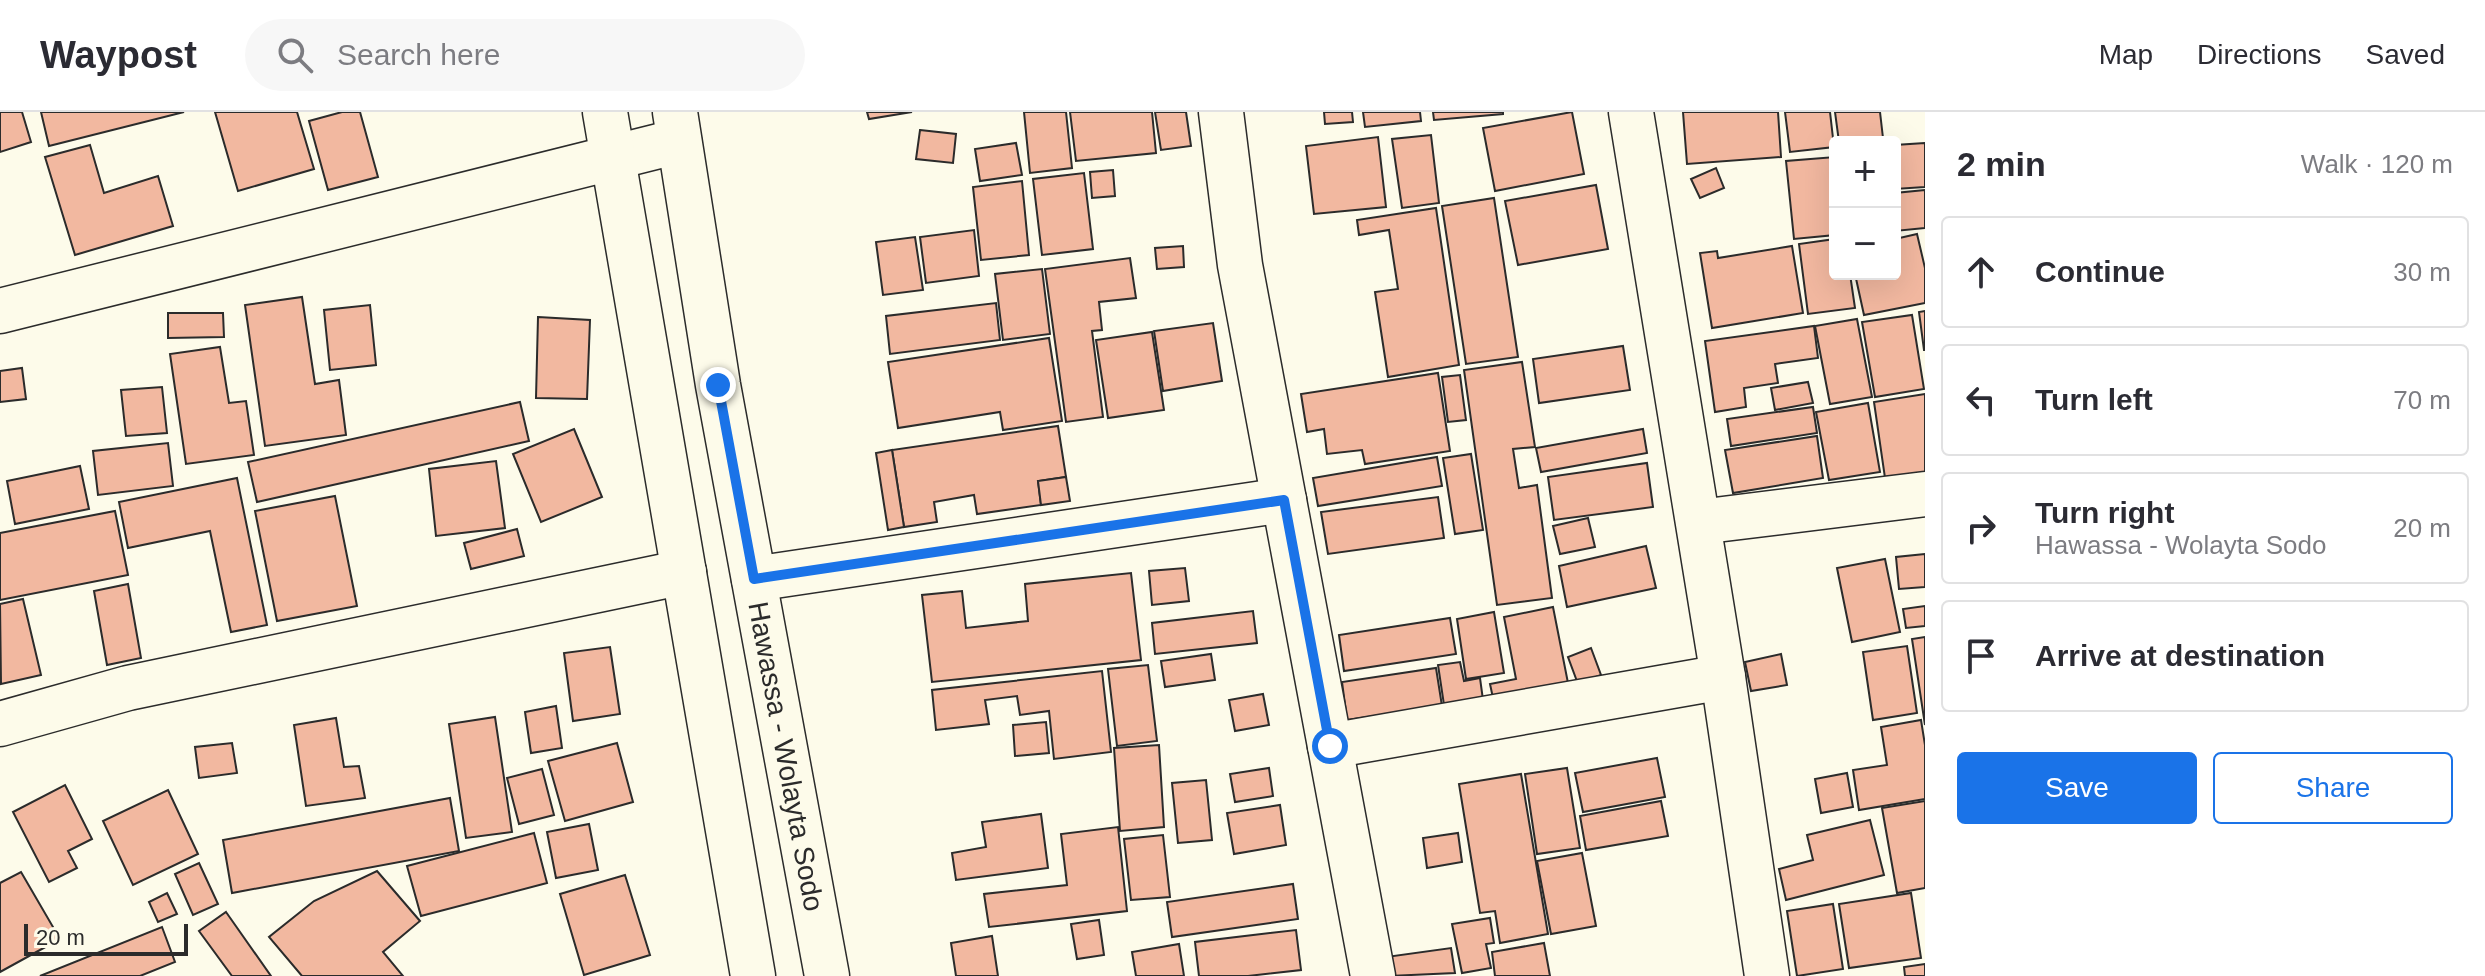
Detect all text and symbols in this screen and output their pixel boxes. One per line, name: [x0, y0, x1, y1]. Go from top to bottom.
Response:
search box: [245, 19, 805, 91]
icon: search: [273, 33, 317, 77]
text: Waypost: [40, 34, 197, 76]
text: Search here: [337, 38, 500, 71]
text: Map: [2099, 39, 2153, 70]
text: Directions: [2197, 39, 2322, 70]
text: Saved: [2366, 39, 2445, 70]
map controls: [1829, 136, 1901, 280]
button: +: [1829, 136, 1901, 208]
text: 2 min: [1957, 145, 2046, 183]
text: Walk · 120 m: [2301, 149, 2453, 179]
button: −: [1829, 208, 1901, 280]
icon: ahead: [1959, 250, 2003, 294]
text: Continue: [2035, 255, 2165, 288]
text: 30 m: [2393, 257, 2451, 287]
route end: [700, 367, 736, 403]
icon: left: [1959, 378, 2003, 422]
text: Turn left: [2035, 383, 2153, 416]
text: 70 m: [2393, 385, 2451, 415]
text: Turn right: [2035, 496, 2174, 529]
icon: right: [1959, 506, 2003, 550]
text: 20 m: [2393, 513, 2451, 543]
text: Hawassa - Wolayta Sodo: [2035, 530, 2326, 560]
street label: Hawassa - Wolayta Sodo: [743, 599, 830, 914]
icon: arrive: [1959, 634, 2003, 678]
text: Arrive at destination: [2035, 639, 2325, 672]
route start: [1312, 728, 1348, 764]
button: Save: [1957, 752, 2197, 824]
button: Share: [2213, 752, 2453, 824]
scale bar: [24, 920, 188, 956]
text: 20 m: [36, 925, 85, 950]

